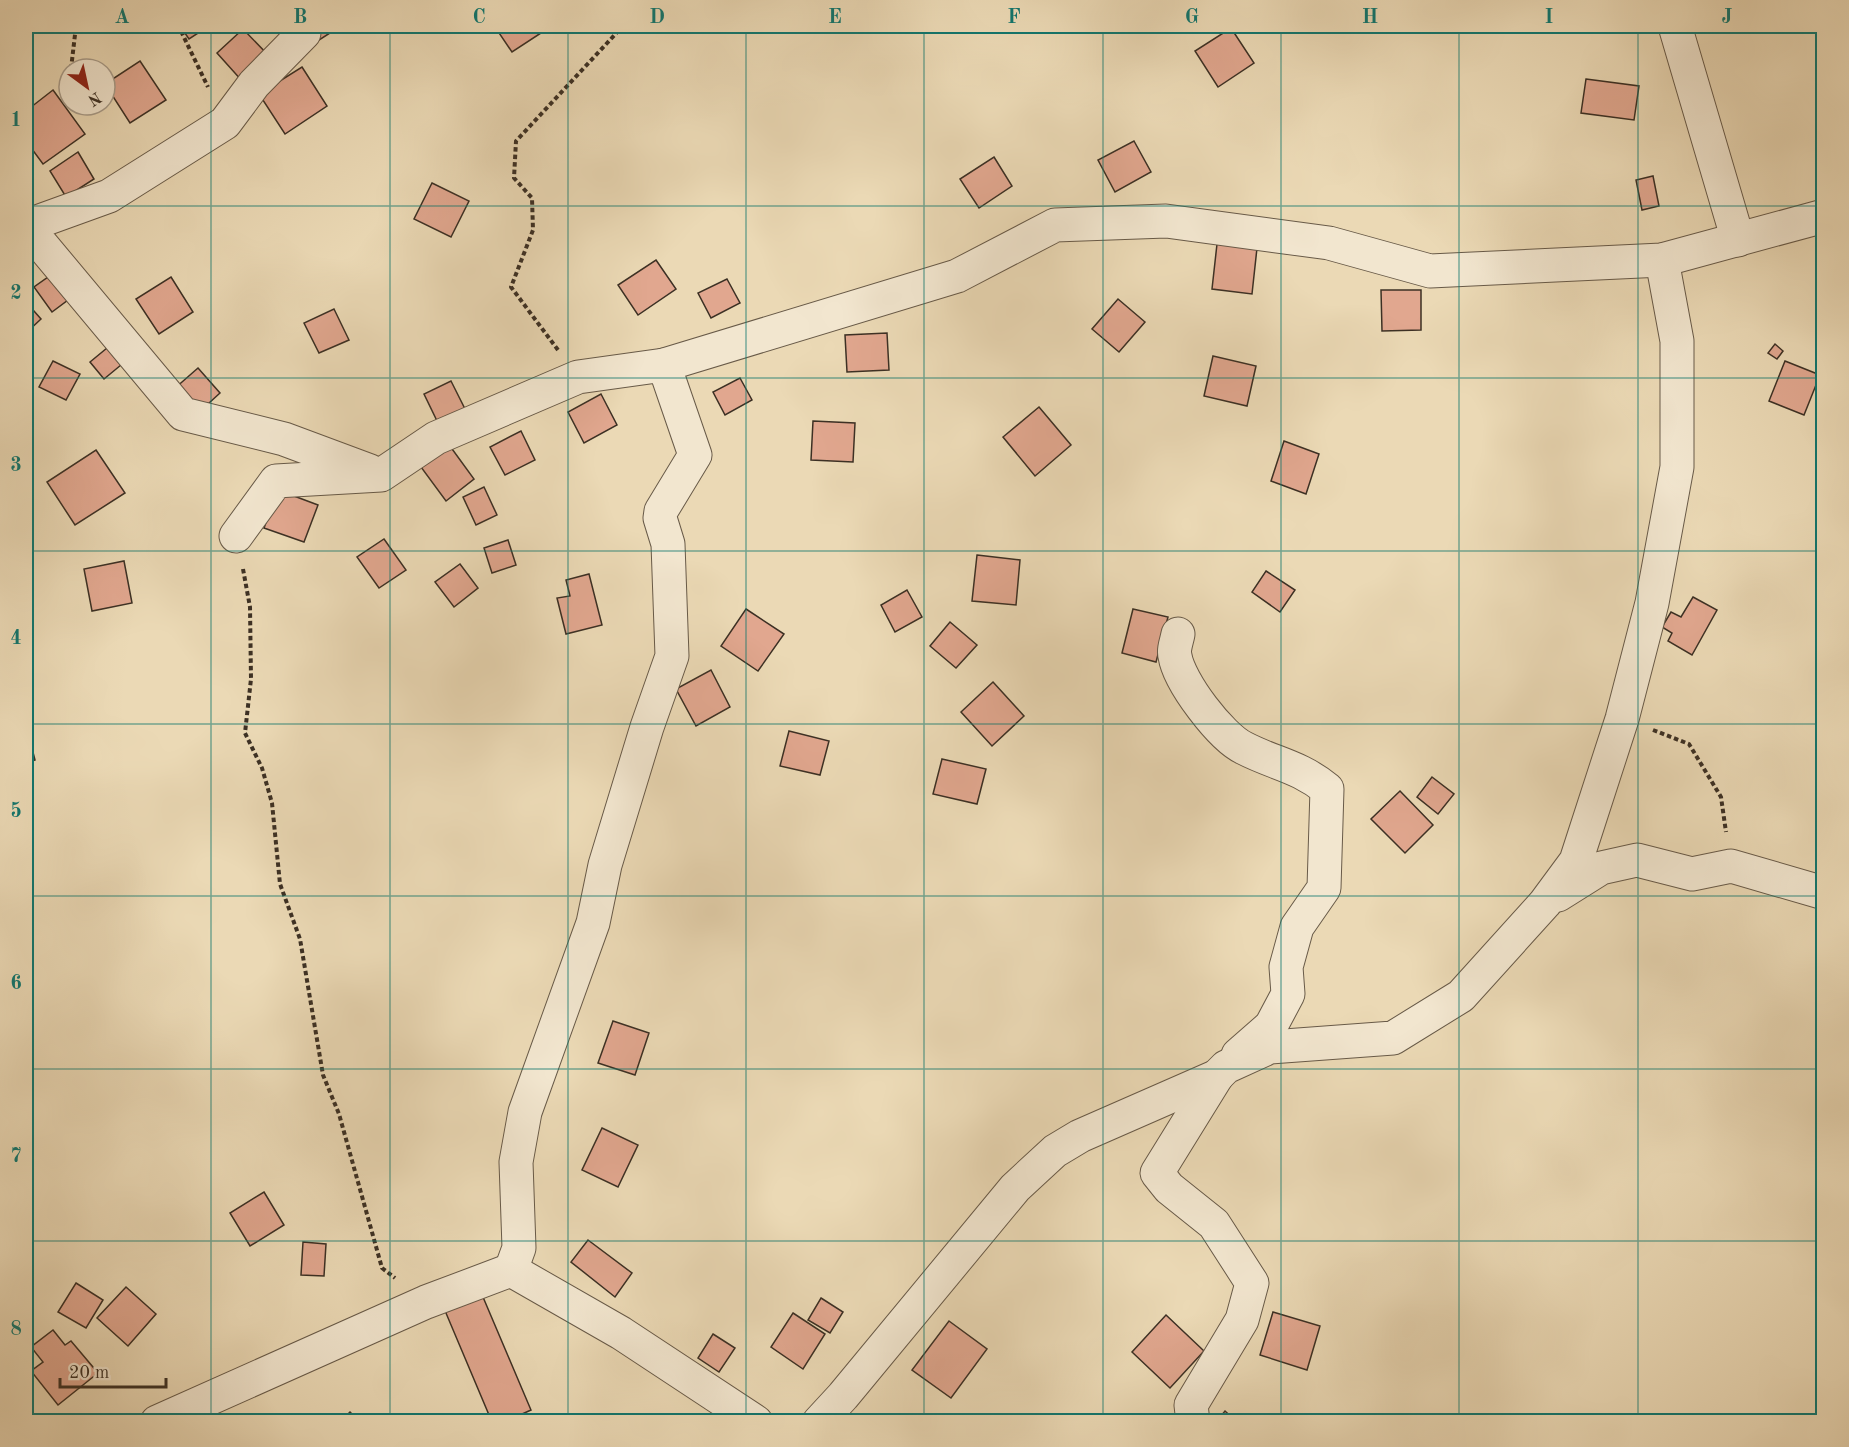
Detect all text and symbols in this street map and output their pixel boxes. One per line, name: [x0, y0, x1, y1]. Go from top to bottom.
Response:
text: A: [114, 8, 130, 28]
text: B: [293, 8, 307, 28]
text: C: [472, 8, 486, 28]
text: D: [649, 8, 665, 28]
text: E: [828, 8, 842, 28]
text: F: [1007, 8, 1021, 28]
text: G: [1185, 8, 1199, 28]
text: H: [1362, 8, 1378, 28]
text: I: [1545, 8, 1553, 28]
text: J: [1722, 8, 1733, 28]
north arrow: [57, 57, 117, 117]
text: N: [84, 88, 104, 108]
text: 1: [10, 111, 22, 131]
text: 2: [10, 284, 22, 304]
text: 3: [10, 456, 22, 476]
text: 4: [10, 629, 22, 649]
text: 5: [10, 801, 22, 822]
text: 6: [10, 974, 22, 994]
text: 7: [10, 1147, 22, 1167]
text: 8: [10, 1320, 22, 1340]
scale bar: [60, 1351, 166, 1389]
text: 20 m: [69, 1364, 109, 1382]

